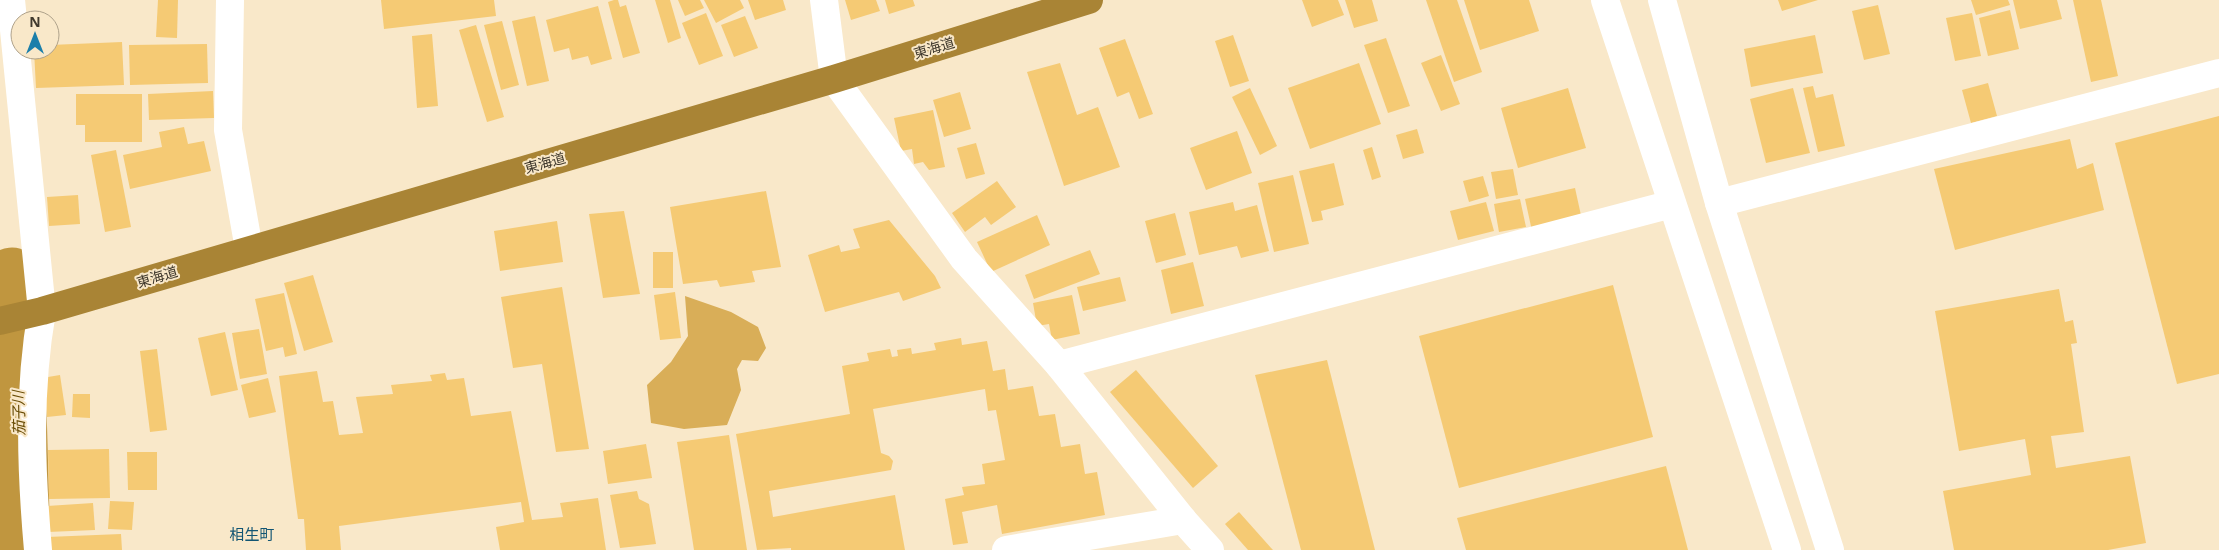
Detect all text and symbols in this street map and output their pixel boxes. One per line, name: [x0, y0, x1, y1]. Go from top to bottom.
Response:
north arrow: [10, 10, 60, 60]
text: N: [29, 12, 41, 31]
street label: 東海道: [911, 32, 957, 63]
street label: 東海道: [522, 148, 568, 177]
street label: 東海道: [134, 261, 180, 292]
water label: 茄子川: [8, 388, 28, 436]
district label: 相生町: [229, 524, 275, 544]

